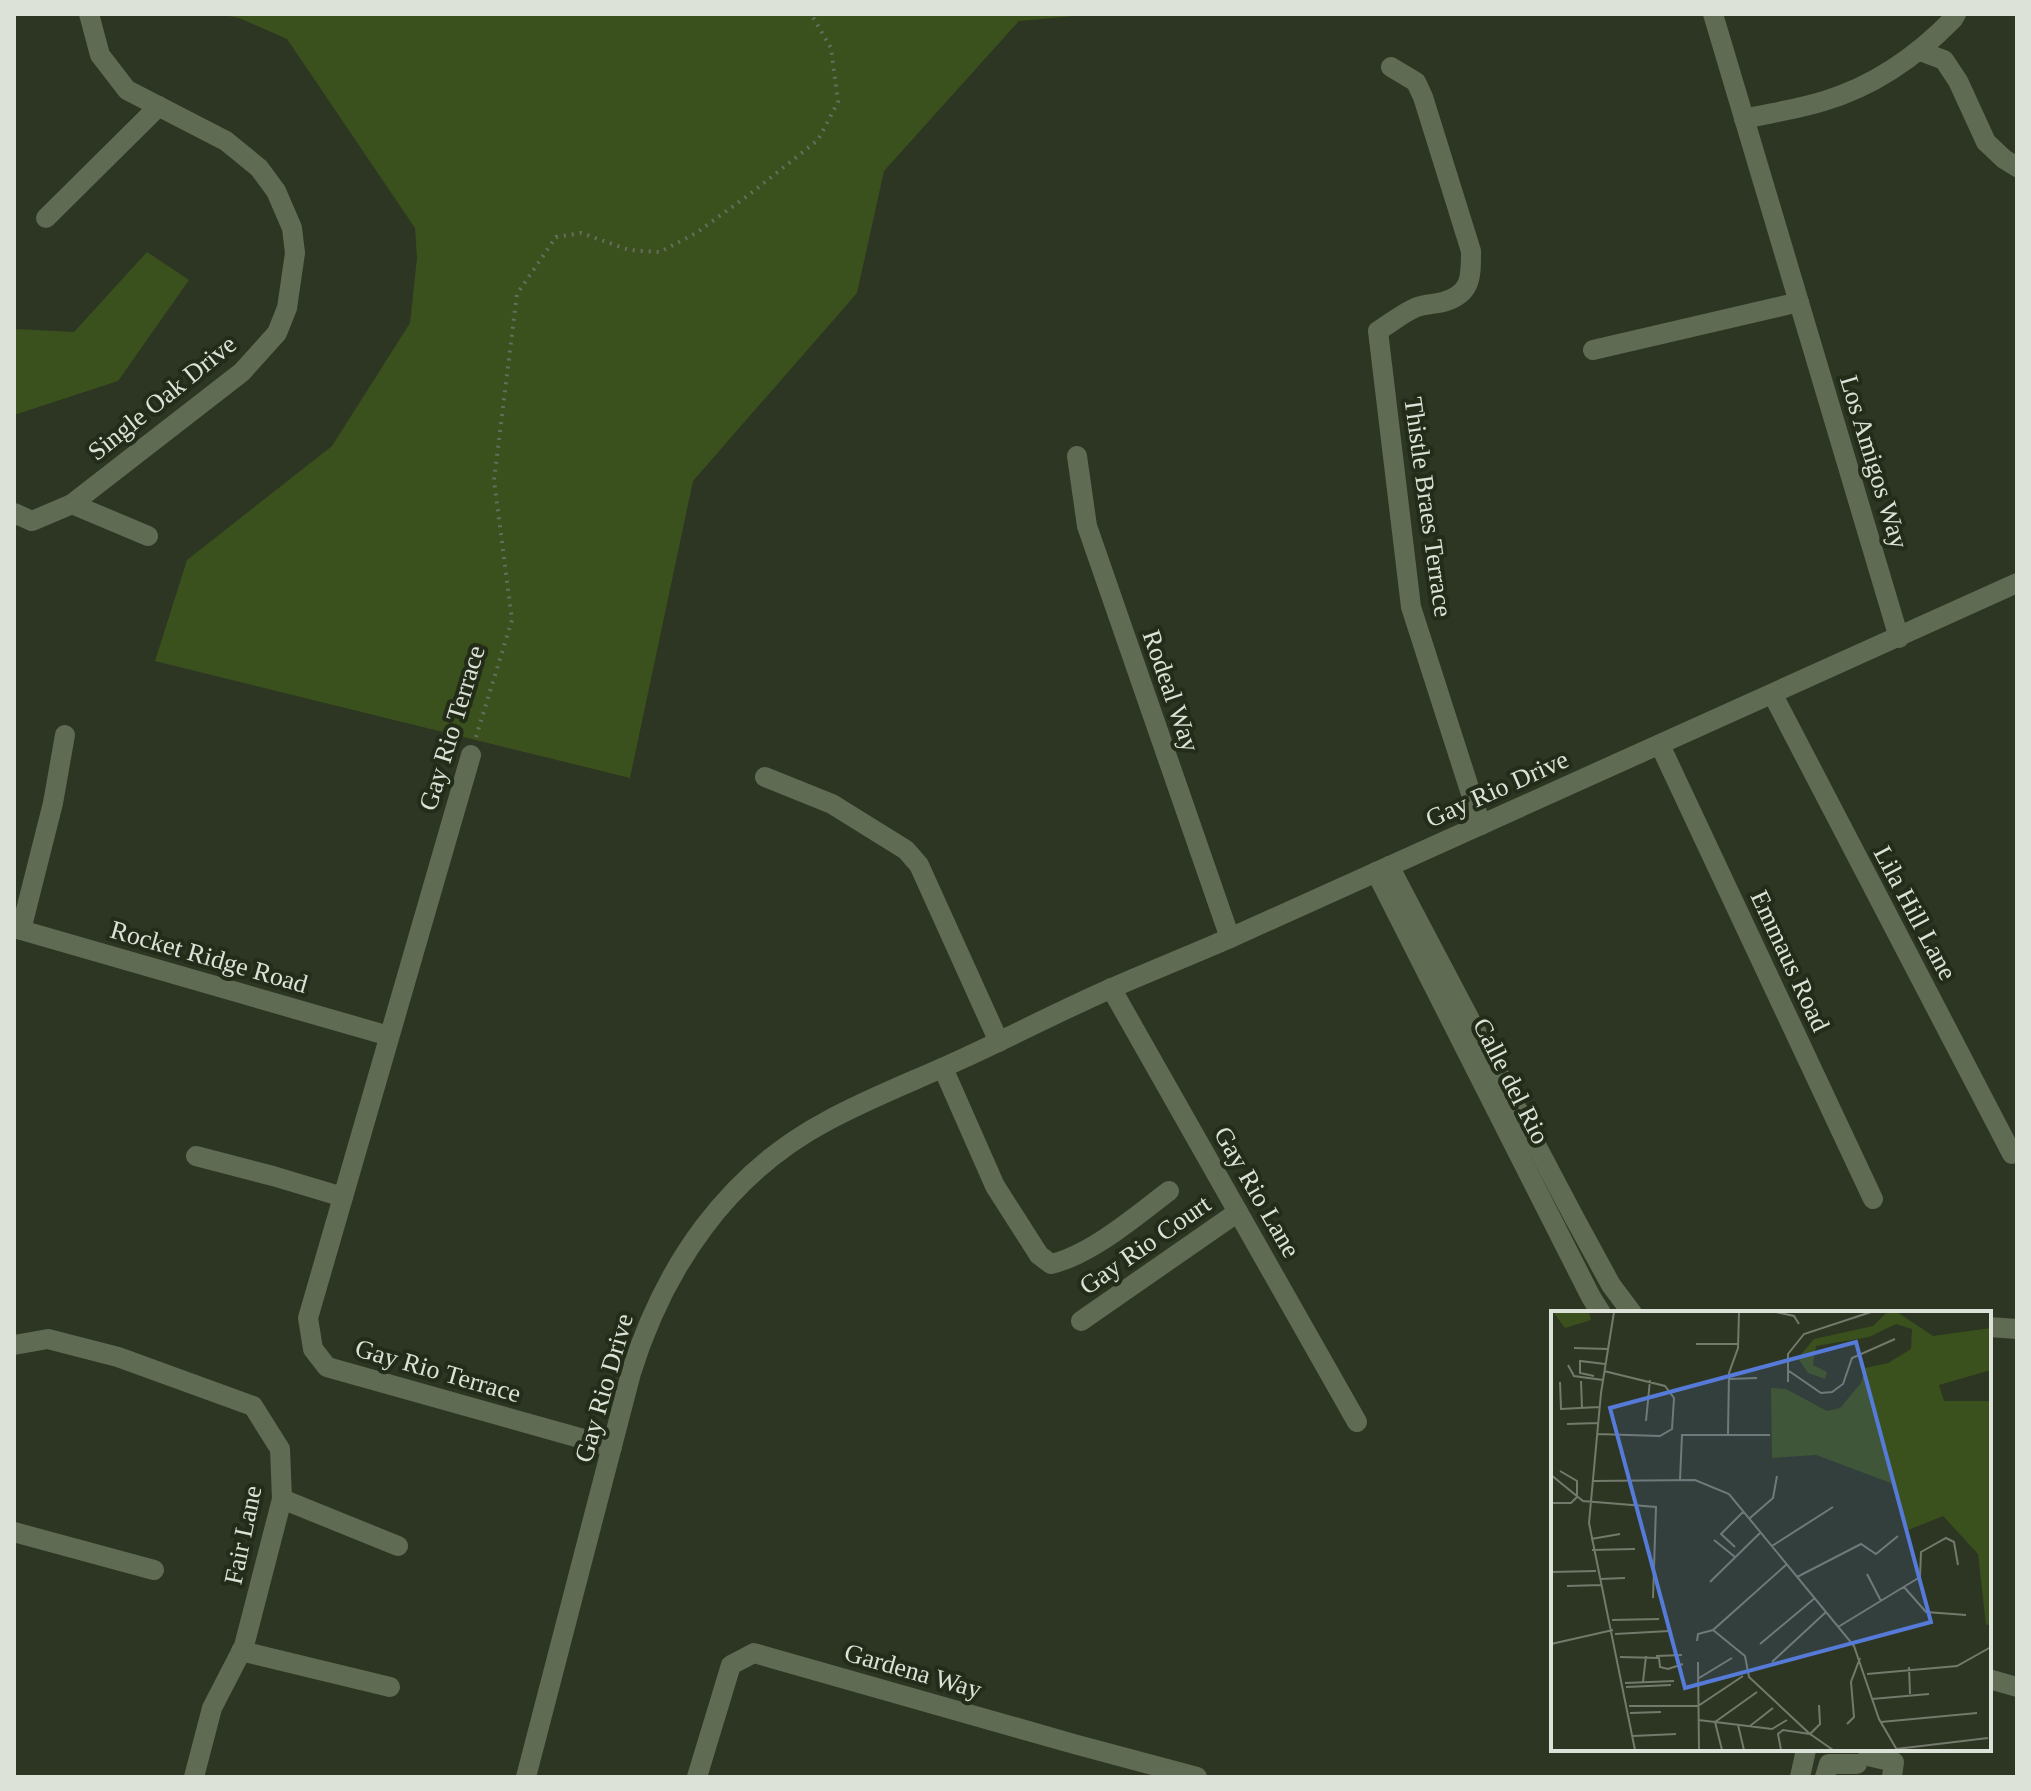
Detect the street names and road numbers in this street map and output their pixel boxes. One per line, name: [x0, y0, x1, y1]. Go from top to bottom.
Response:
street label: Single Oak Drive: [82, 329, 242, 467]
street label: Los Amigos Way: [1834, 372, 1914, 552]
street label: Thistle Braes Terrace: [1398, 395, 1458, 619]
street label: Rodeal Way: [1137, 626, 1205, 756]
street label: Gay Rio Terrace: [413, 642, 491, 814]
street label: Gay Rio Drive: [1421, 745, 1573, 833]
street label: Lila Hill Lane: [1868, 841, 1962, 985]
street label: Emmaus Road: [1745, 886, 1835, 1036]
street label: Rocket Ridge Road: [107, 915, 311, 999]
street label: Calle del Rio: [1467, 1013, 1555, 1149]
street label: Gay Rio Lane: [1208, 1122, 1306, 1262]
street label: Gay Rio Court: [1074, 1189, 1217, 1301]
street label: Gay Rio Drive: [569, 1310, 639, 1466]
street label: Gay Rio Terrace: [352, 1333, 524, 1409]
street label: Fair Lane: [218, 1483, 268, 1587]
street label: Gardena Way: [841, 1638, 985, 1704]

